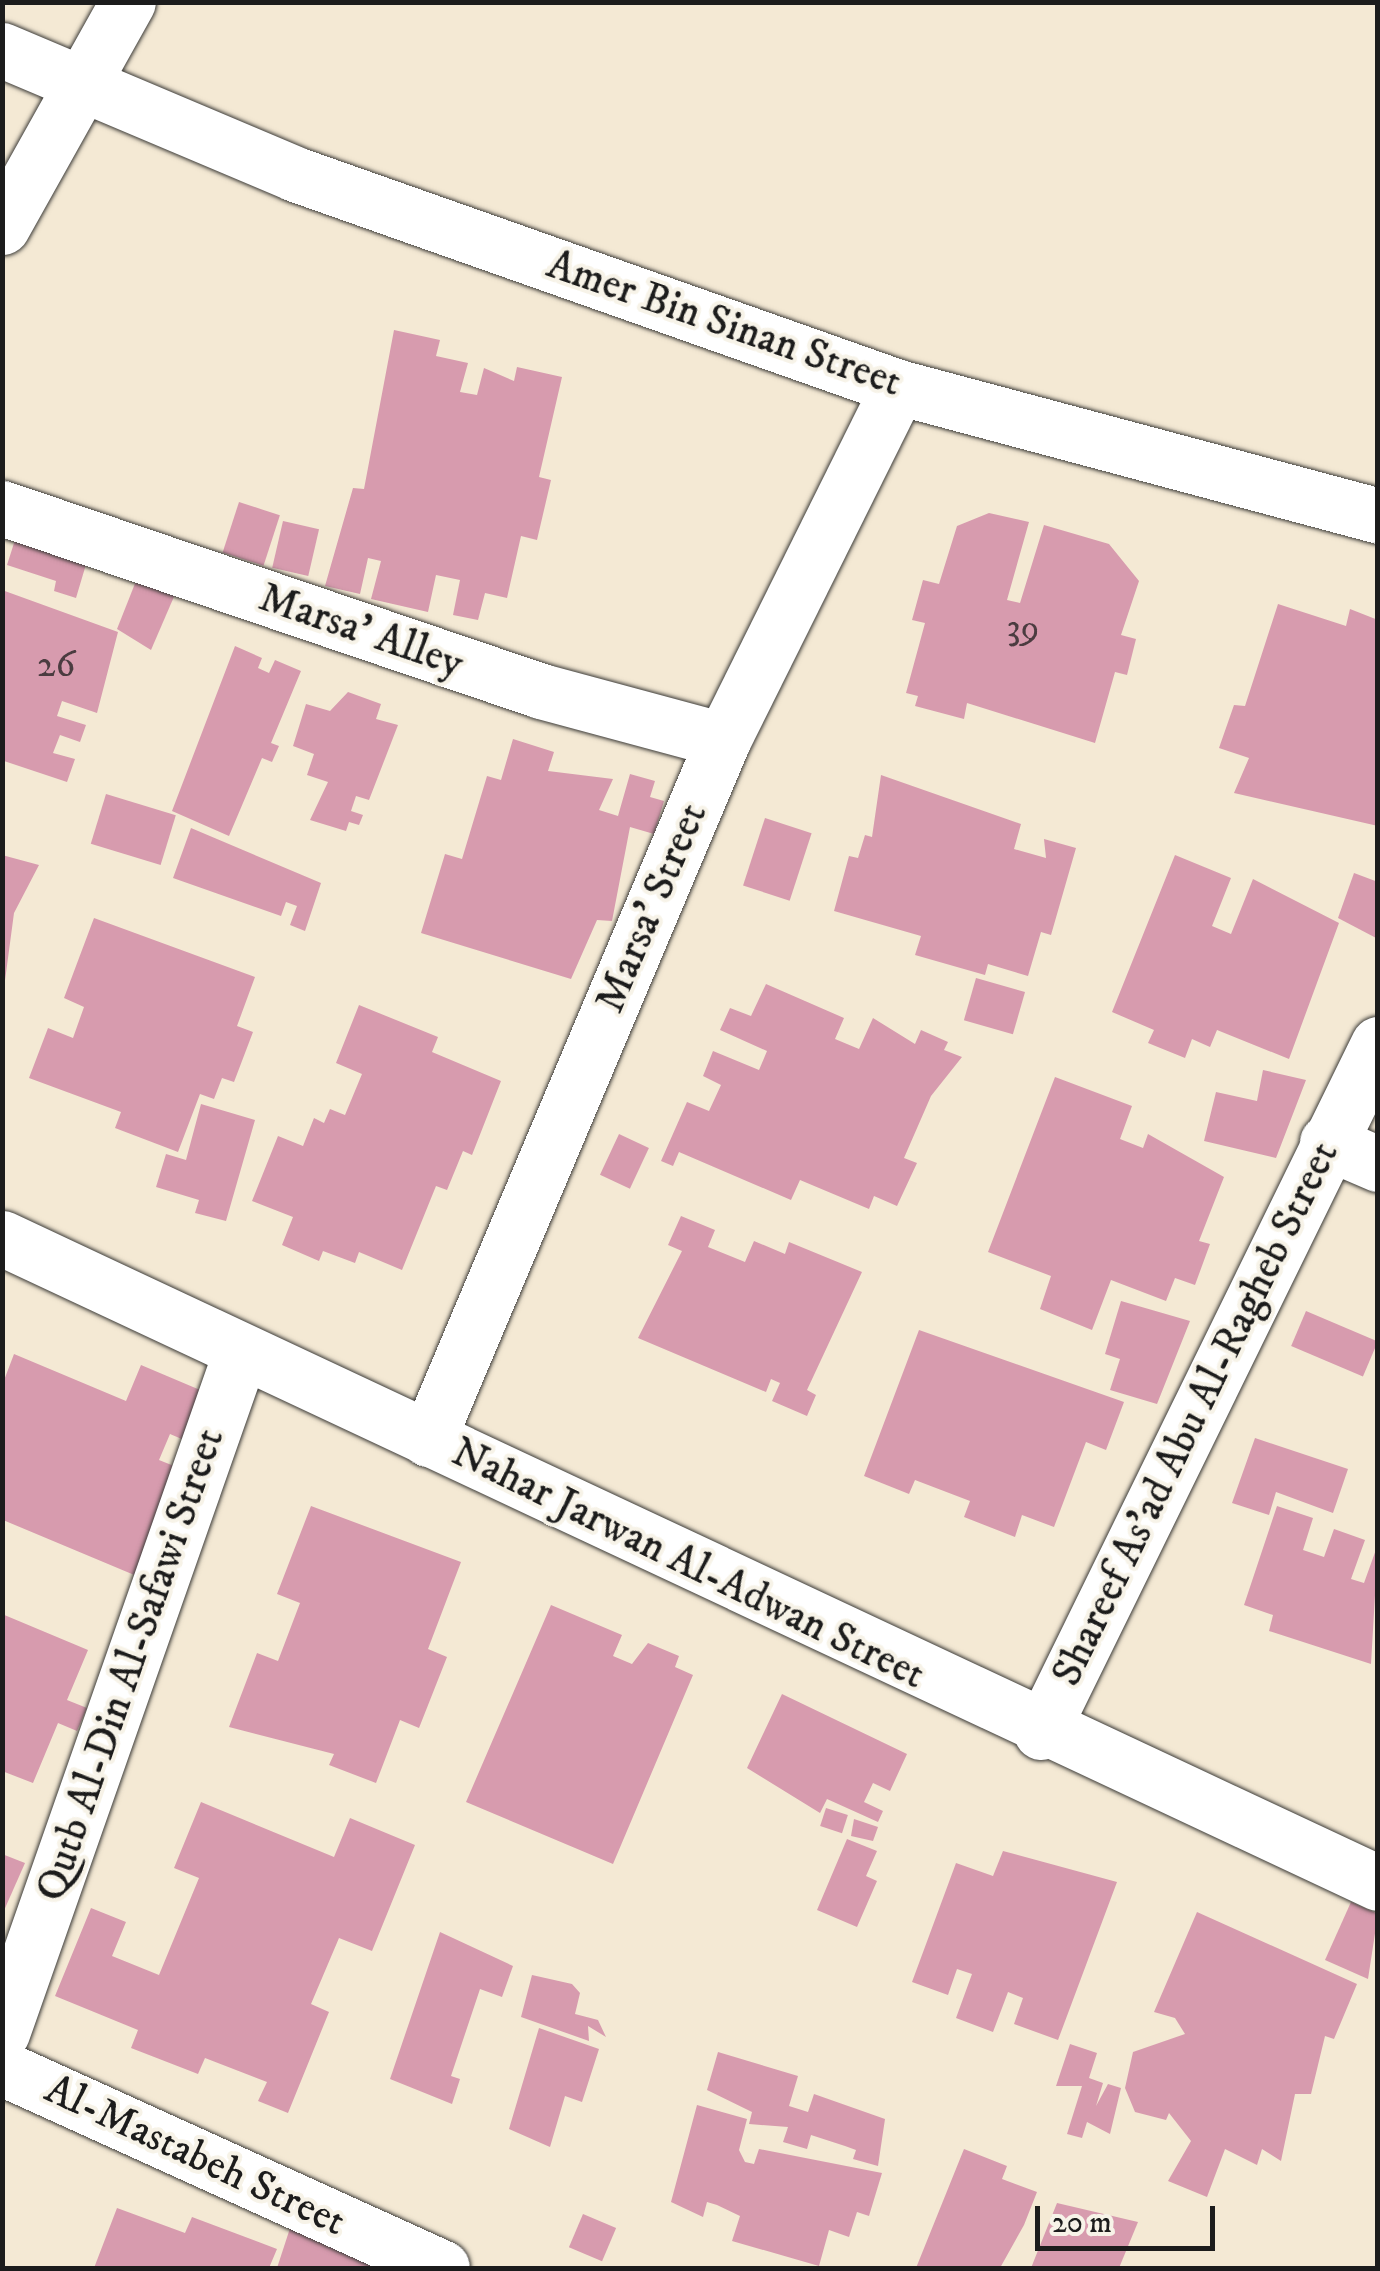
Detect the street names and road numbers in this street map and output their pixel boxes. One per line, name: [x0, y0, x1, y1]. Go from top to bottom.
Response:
street label: Amer Bin Sinan Street: [540, 240, 908, 408]
street label: Marsa' Alley: [252, 573, 470, 689]
street label: Marsa' Street: [585, 796, 719, 1020]
street label: Shareef As'ad Abu Al-Ragheb Street: [1042, 1134, 1350, 1694]
street label: Qutb Al-Din Al-Safawi Street: [26, 1422, 236, 1908]
street label: Nahar Jarwan Al-Adwan Street: [443, 1427, 933, 1701]
street label: Al-Mastabeh Street: [37, 2064, 353, 2248]

